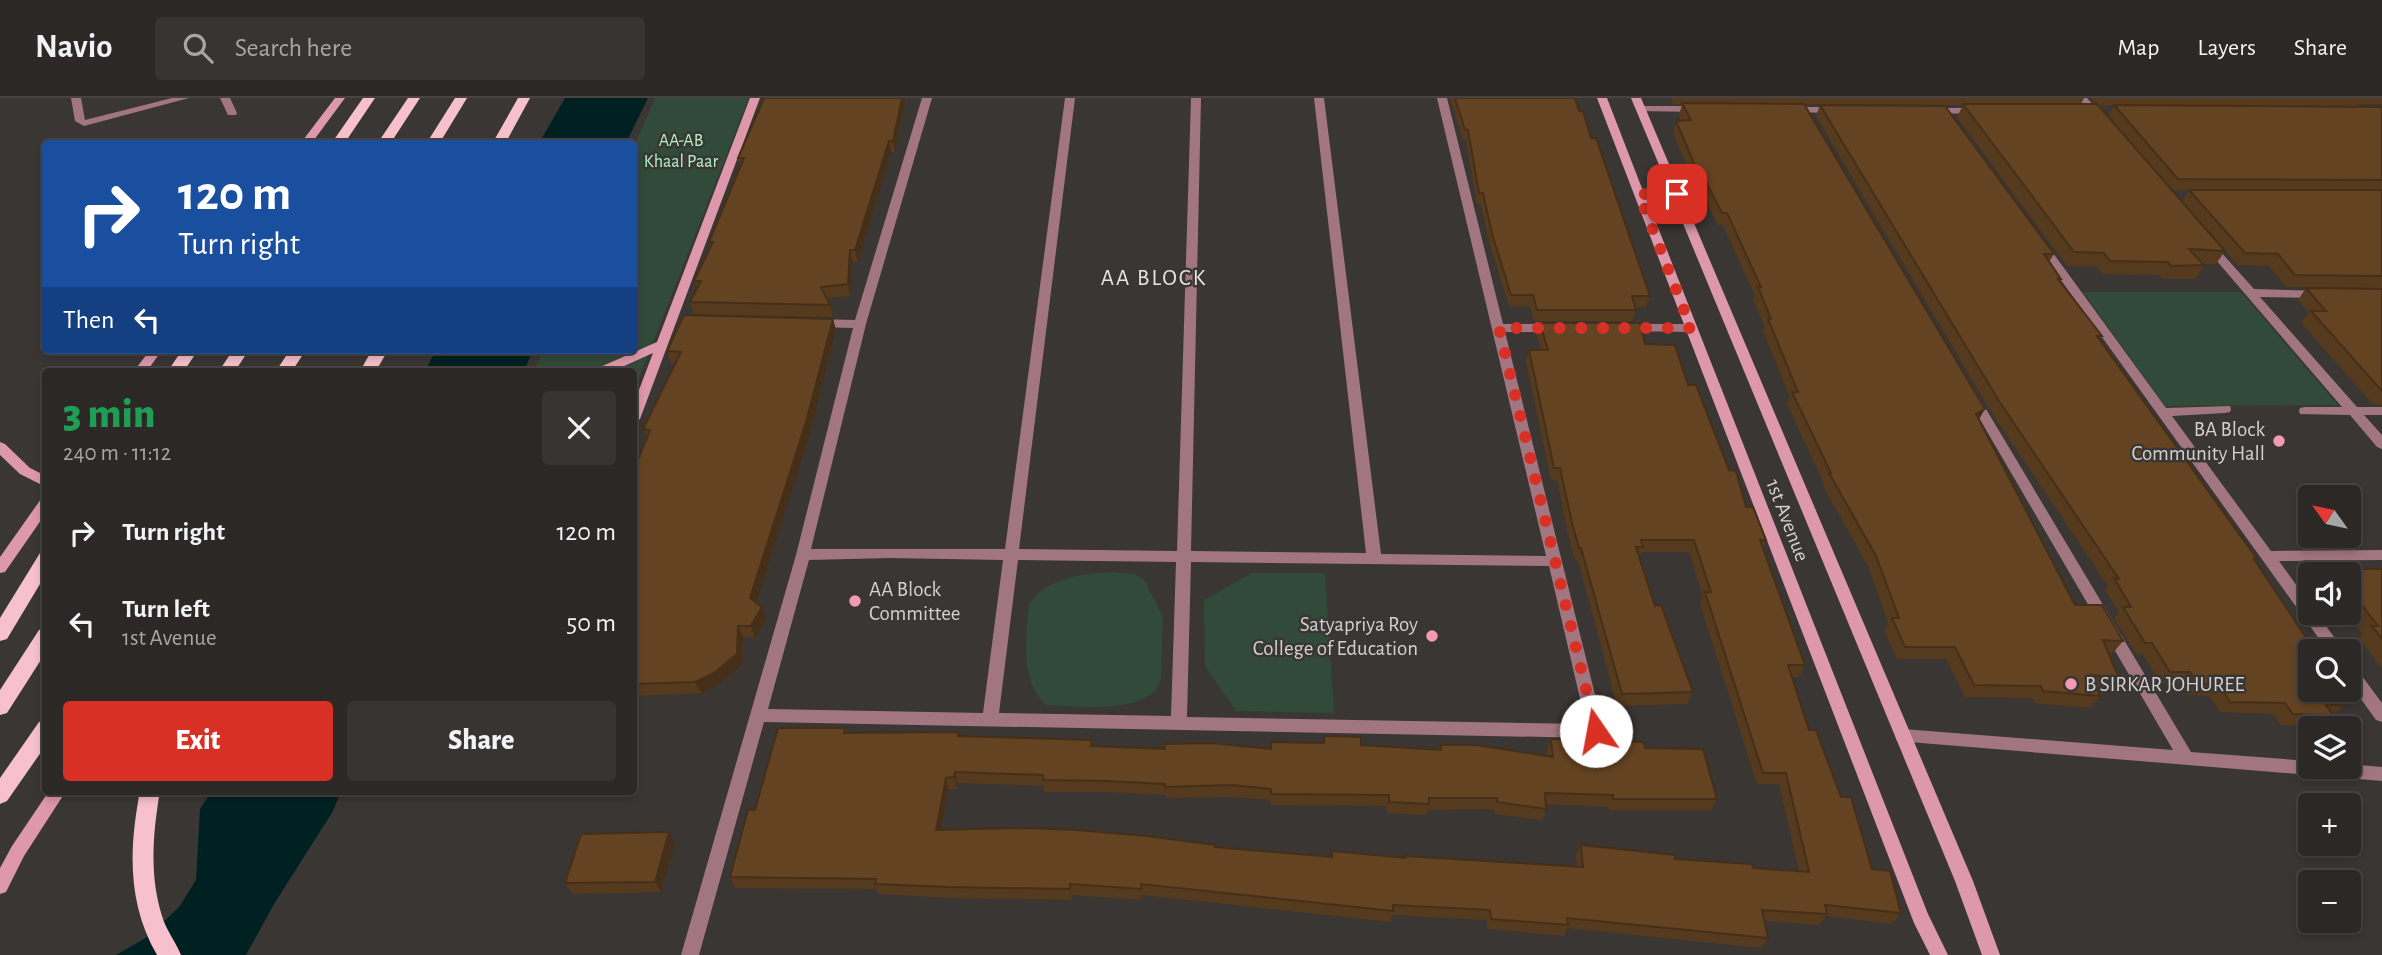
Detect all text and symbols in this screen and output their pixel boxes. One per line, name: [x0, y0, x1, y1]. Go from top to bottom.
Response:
search box: [155, 17, 645, 80]
icon: search: [179, 29, 217, 67]
text: Navio: [35, 31, 113, 64]
text: Search here: [235, 35, 352, 61]
text: Map: [2117, 36, 2159, 60]
text: Layers: [2197, 36, 2256, 60]
text: Share: [2294, 36, 2347, 60]
park label: AA-AB Khaal Paar: [644, 132, 718, 171]
pin: [1647, 164, 1707, 224]
icon: right: [63, 168, 154, 259]
text: 120 m: [178, 170, 291, 219]
icon: arrive: [1658, 175, 1696, 213]
text: Turn right: [178, 228, 300, 260]
district label: AA BLOCK: [1101, 267, 1207, 290]
icon: left: [128, 301, 166, 339]
text: Then: [63, 307, 114, 333]
button: close: [542, 391, 616, 465]
text: 3 min: [63, 393, 155, 435]
place label: BA Block Community Hall: [2131, 419, 2265, 464]
marker: BA Block Community Hall: [2271, 433, 2287, 449]
text: 240 m · 11:12: [63, 442, 171, 465]
street label: 1st Avenue: [1762, 476, 1813, 564]
north arrow: [2298, 485, 2361, 548]
map controls: [2298, 485, 2361, 933]
icon: right: [63, 514, 101, 552]
text: Turn right: [122, 519, 225, 545]
text: 120 m: [556, 519, 616, 545]
button: sound: [2298, 562, 2361, 625]
place label: AA Block Committee: [869, 579, 961, 624]
marker: AA Block Committee: [847, 593, 863, 609]
text: Turn left: [122, 596, 210, 622]
icon: left: [63, 605, 101, 643]
text: 50 m: [566, 610, 616, 636]
place label: Satyapriya Roy College of Education: [1253, 614, 1418, 659]
text: 1st Avenue: [122, 627, 217, 650]
marker: Satyapriya Roy College of Education: [1424, 628, 1440, 644]
button: search: [2298, 639, 2361, 702]
place label: B SIRKAR JOHUREE: [2085, 674, 2245, 695]
marker: B SIRKAR JOHUREE: [2063, 676, 2079, 692]
position arrow: [1559, 694, 1633, 768]
button: Exit: [63, 701, 333, 781]
button: Share: [347, 701, 616, 781]
button: layers: [2298, 716, 2361, 779]
button: +: [2298, 793, 2361, 856]
button: −: [2298, 870, 2361, 933]

